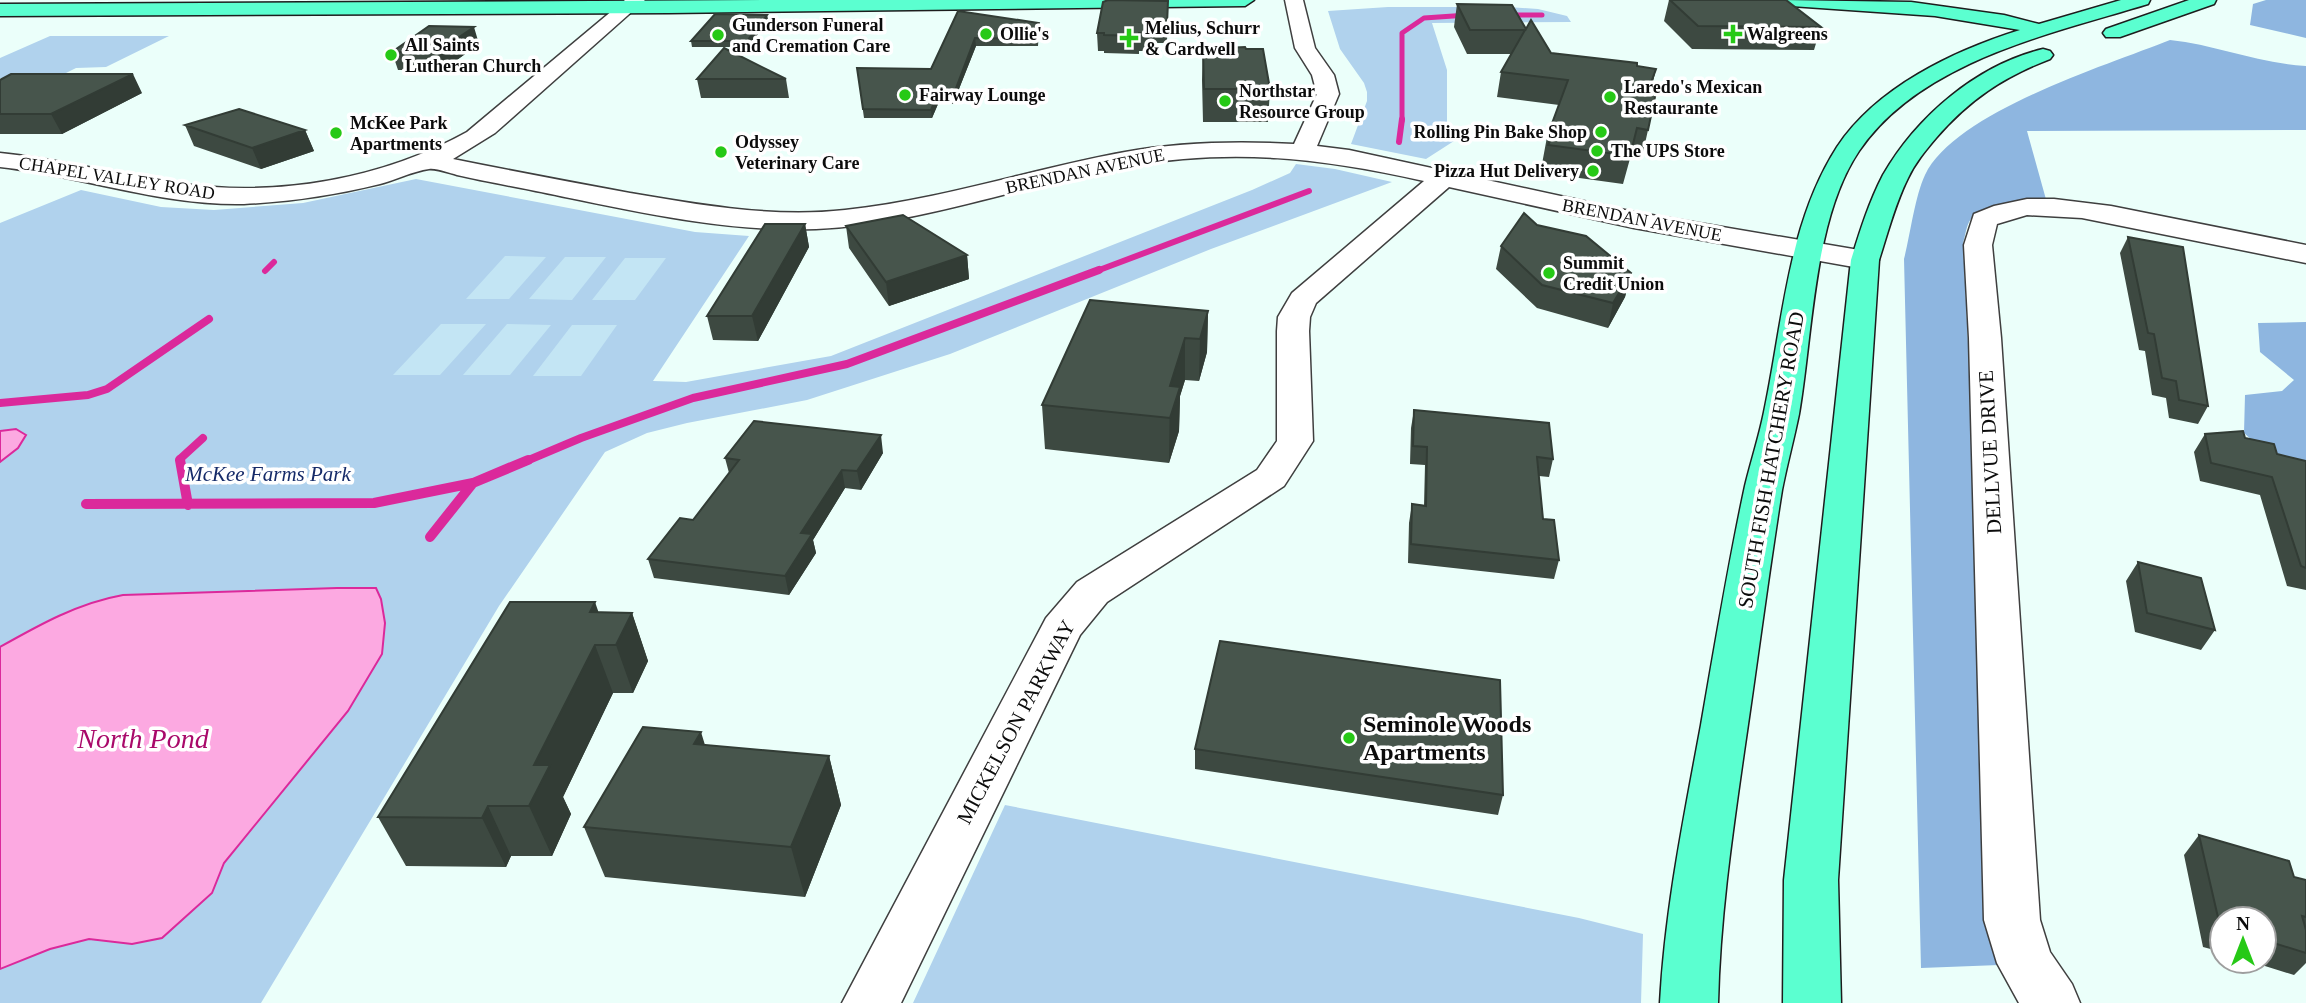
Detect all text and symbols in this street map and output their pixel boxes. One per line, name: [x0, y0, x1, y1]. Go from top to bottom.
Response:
place label: Gunderson Funeral and Cremation Care: [732, 15, 890, 56]
place label: Melius, Schurr & Cardwell: [1145, 18, 1260, 59]
place label: Ollie's: [1000, 24, 1049, 44]
place label: Walgreens: [1747, 24, 1828, 44]
marker: Ollie's: [978, 26, 994, 42]
marker: Walgreens: [1725, 26, 1741, 42]
marker: Gunderson Funeral and Cremation Care: [710, 27, 726, 43]
marker: Melius, Schurr & Cardwell: [1119, 28, 1139, 48]
place label: All Saints Lutheran Church: [405, 35, 541, 76]
marker: All Saints Lutheran Church: [383, 47, 399, 63]
place label: Laredo's Mexican Restaurante: [1624, 77, 1762, 118]
place label: Northstar Resource Group: [1239, 81, 1365, 122]
place label: Fairway Lounge: [919, 85, 1046, 105]
marker: Fairway Lounge: [897, 87, 913, 103]
marker: Laredo's Mexican Restaurante: [1602, 89, 1618, 105]
marker: Northstar Resource Group: [1217, 93, 1233, 109]
place label: McKee Park Apartments: [350, 113, 447, 154]
place label: Rolling Pin Bake Shop: [1413, 122, 1587, 142]
marker: Rolling Pin Bake Shop: [1593, 124, 1609, 140]
marker: McKee Park Apartments: [328, 125, 344, 141]
place label: Odyssey Veterinary Care: [735, 132, 859, 173]
place label: The UPS Store: [1611, 141, 1725, 161]
marker: The UPS Store: [1589, 143, 1605, 159]
marker: Odyssey Veterinary Care: [713, 144, 729, 160]
street label: BRENDAN AVENUE: [1004, 144, 1166, 198]
street label: CHAPEL VALLEY ROAD: [18, 153, 216, 203]
place label: Pizza Hut Delivery: [1434, 161, 1579, 181]
marker: Pizza Hut Delivery: [1585, 163, 1601, 179]
street label: BRENDAN AVENUE: [1560, 195, 1724, 245]
place label: Summit Credit Union: [1563, 253, 1664, 294]
marker: Summit Credit Union: [1541, 265, 1557, 281]
street label: SOUTH FISH HATCHERY ROAD: [1733, 310, 1809, 610]
street label: DELLVUE DRIVE: [1974, 369, 2006, 535]
park label: McKee Farms Park: [184, 462, 351, 486]
street label: MICKELSON PARKWAY: [952, 616, 1080, 828]
place label: Seminole Woods Apartments: [1363, 711, 1531, 765]
water label: North Pond: [76, 723, 210, 754]
marker: Seminole Woods Apartments: [1341, 730, 1357, 746]
north arrow: [2208, 905, 2278, 975]
text: N: [2236, 913, 2250, 934]

